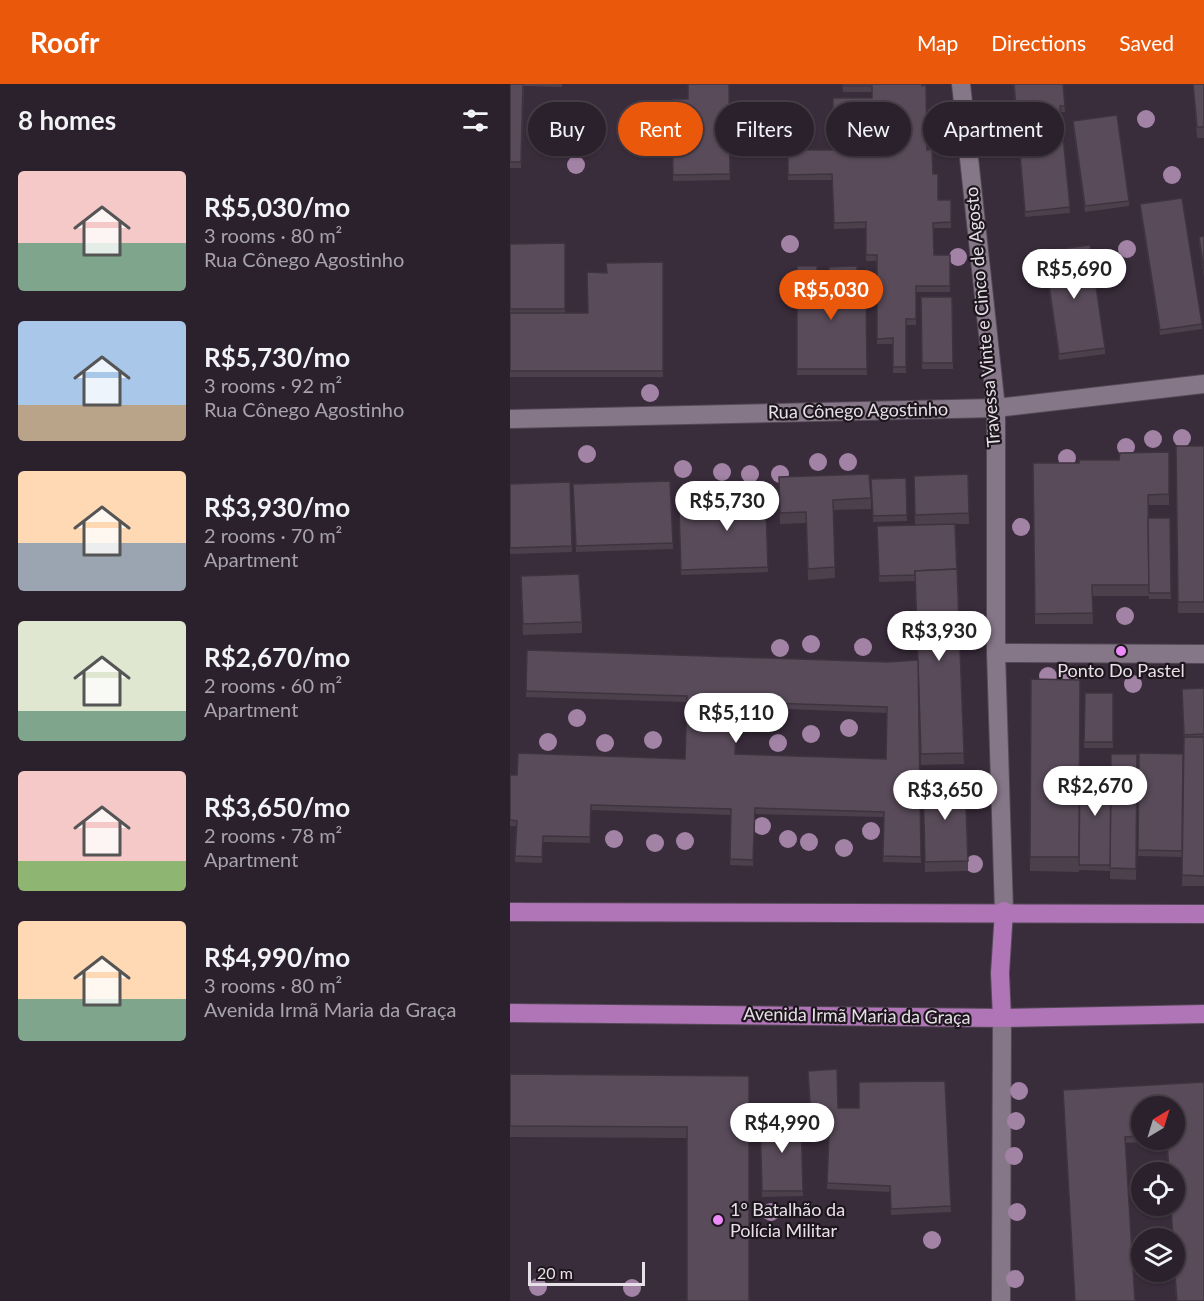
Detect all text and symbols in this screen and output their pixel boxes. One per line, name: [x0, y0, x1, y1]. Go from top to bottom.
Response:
text: Roofr: [30, 25, 99, 59]
text: Map: [917, 30, 958, 55]
text: Directions: [991, 30, 1086, 55]
text: Saved: [1119, 30, 1174, 55]
chip: Buy: [528, 102, 606, 156]
chip: Rent: [618, 102, 703, 156]
chip: Filters: [715, 102, 814, 156]
chip: New: [826, 102, 911, 156]
chip: Apartment: [923, 102, 1064, 156]
text: 8 homes: [18, 104, 116, 136]
icon: filters: [459, 104, 492, 137]
street label: Travessa Vinte e Cinco de Agosto: [960, 186, 1004, 448]
text: R$5,030/mo: [204, 191, 350, 223]
icon: home: [66, 195, 138, 267]
text: 3 rooms · 80 m²: [204, 223, 342, 247]
text: Rua Cônego Agostinho: [204, 247, 404, 271]
pin: R$5,690: [1019, 249, 1129, 300]
text: R$5,690: [1036, 256, 1112, 280]
pin: R$5,030: [776, 270, 886, 321]
text: R$5,030: [793, 277, 869, 301]
text: R$5,730/mo: [204, 341, 350, 373]
icon: home: [66, 345, 138, 417]
text: 3 rooms · 92 m²: [204, 373, 342, 397]
text: Rua Cônego Agostinho: [204, 397, 404, 421]
street label: Rua Cônego Agostinho: [768, 397, 948, 423]
pin: R$5,730: [672, 481, 782, 532]
text: R$5,730: [689, 488, 765, 512]
text: R$3,930/mo: [204, 491, 350, 523]
icon: home: [66, 495, 138, 567]
text: 2 rooms · 70 m²: [204, 523, 342, 547]
text: Apartment: [204, 547, 298, 571]
pin: R$3,930: [884, 611, 994, 662]
text: R$3,930: [901, 618, 977, 642]
text: R$2,670/mo: [204, 641, 350, 673]
marker: Ponto Do Pastel: [1114, 644, 1128, 658]
icon: home: [66, 645, 138, 717]
place label: Ponto Do Pastel: [1057, 659, 1185, 681]
text: 2 rooms · 60 m²: [204, 673, 342, 697]
pin: R$5,110: [681, 693, 791, 744]
text: Apartment: [204, 697, 298, 721]
text: R$5,110: [698, 700, 774, 724]
pin: R$2,670: [1040, 766, 1150, 817]
pin: R$3,650: [890, 770, 1000, 821]
text: R$2,670: [1057, 773, 1133, 797]
text: R$3,650: [907, 777, 983, 801]
text: R$3,650/mo: [204, 791, 350, 823]
icon: home: [66, 795, 138, 867]
text: 2 rooms · 78 m²: [204, 823, 342, 847]
text: Apartment: [204, 847, 298, 871]
text: R$4,990/mo: [204, 941, 350, 973]
icon: home: [66, 945, 138, 1017]
text: 3 rooms · 80 m²: [204, 973, 342, 997]
text: Avenida Irmã Maria da Graça: [204, 997, 456, 1021]
street label: Avenida Irmã Maria da Graça: [743, 1002, 971, 1028]
north arrow: [1131, 1096, 1185, 1150]
map controls: [1131, 1096, 1185, 1282]
pin: R$4,990: [727, 1103, 837, 1154]
text: R$4,990: [744, 1110, 820, 1134]
button: locate: [1131, 1162, 1185, 1216]
place label: 1º Batalhão da Polícia Militar: [730, 1198, 845, 1241]
marker: 1º Batalhão da Polícia Militar: [711, 1213, 725, 1227]
button: layers: [1131, 1228, 1185, 1282]
scale bar: [528, 1259, 645, 1286]
text: 20 m: [537, 1263, 573, 1282]

